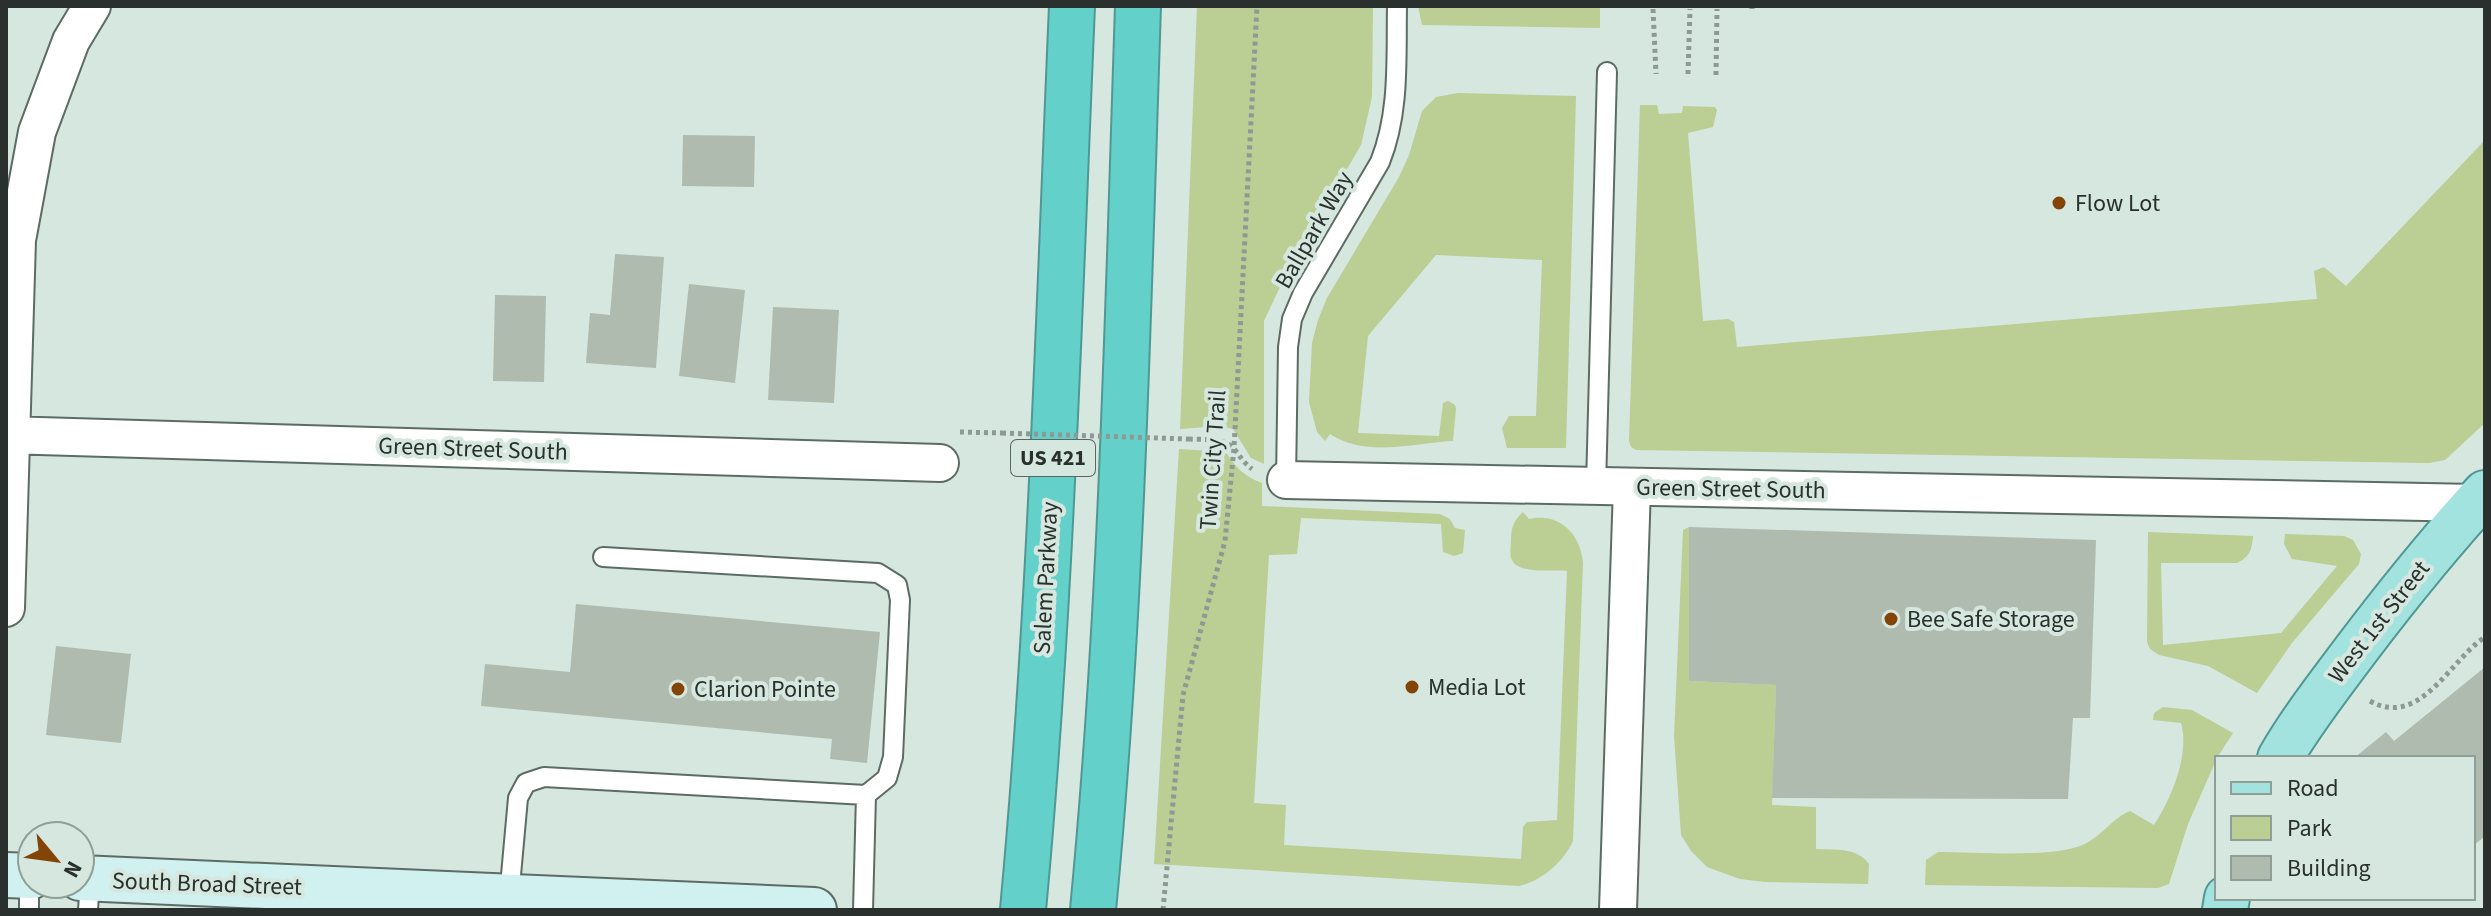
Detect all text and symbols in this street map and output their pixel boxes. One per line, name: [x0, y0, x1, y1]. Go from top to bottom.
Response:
street label: Ballpark Way: [1266, 165, 1362, 295]
place label: Flow Lot: [2075, 186, 2160, 221]
marker: Flow Lot: [2050, 194, 2068, 212]
street label: Twin City Trail: [1191, 389, 1235, 531]
street label: Green Street South: [378, 428, 568, 470]
road number: US 421: [1011, 440, 1095, 476]
street label: Green Street South: [1636, 470, 1826, 508]
street label: Salem Parkway: [1025, 501, 1067, 655]
street label: West 1st Street: [2320, 553, 2438, 691]
place label: Bee Safe Storage: [1907, 602, 2075, 637]
marker: Bee Safe Storage: [1882, 610, 1900, 628]
place label: Media Lot: [1428, 670, 1526, 705]
place label: Clarion Pointe: [694, 672, 836, 707]
marker: Media Lot: [1403, 678, 1421, 696]
marker: Clarion Pointe: [669, 680, 687, 698]
legend: [2215, 756, 2475, 900]
text: Road: [2287, 771, 2339, 806]
text: Park: [2287, 811, 2332, 846]
north arrow: [16, 820, 96, 900]
text: Building: [2287, 851, 2371, 886]
text: N: [55, 855, 90, 883]
street label: South Broad Street: [111, 863, 303, 905]

